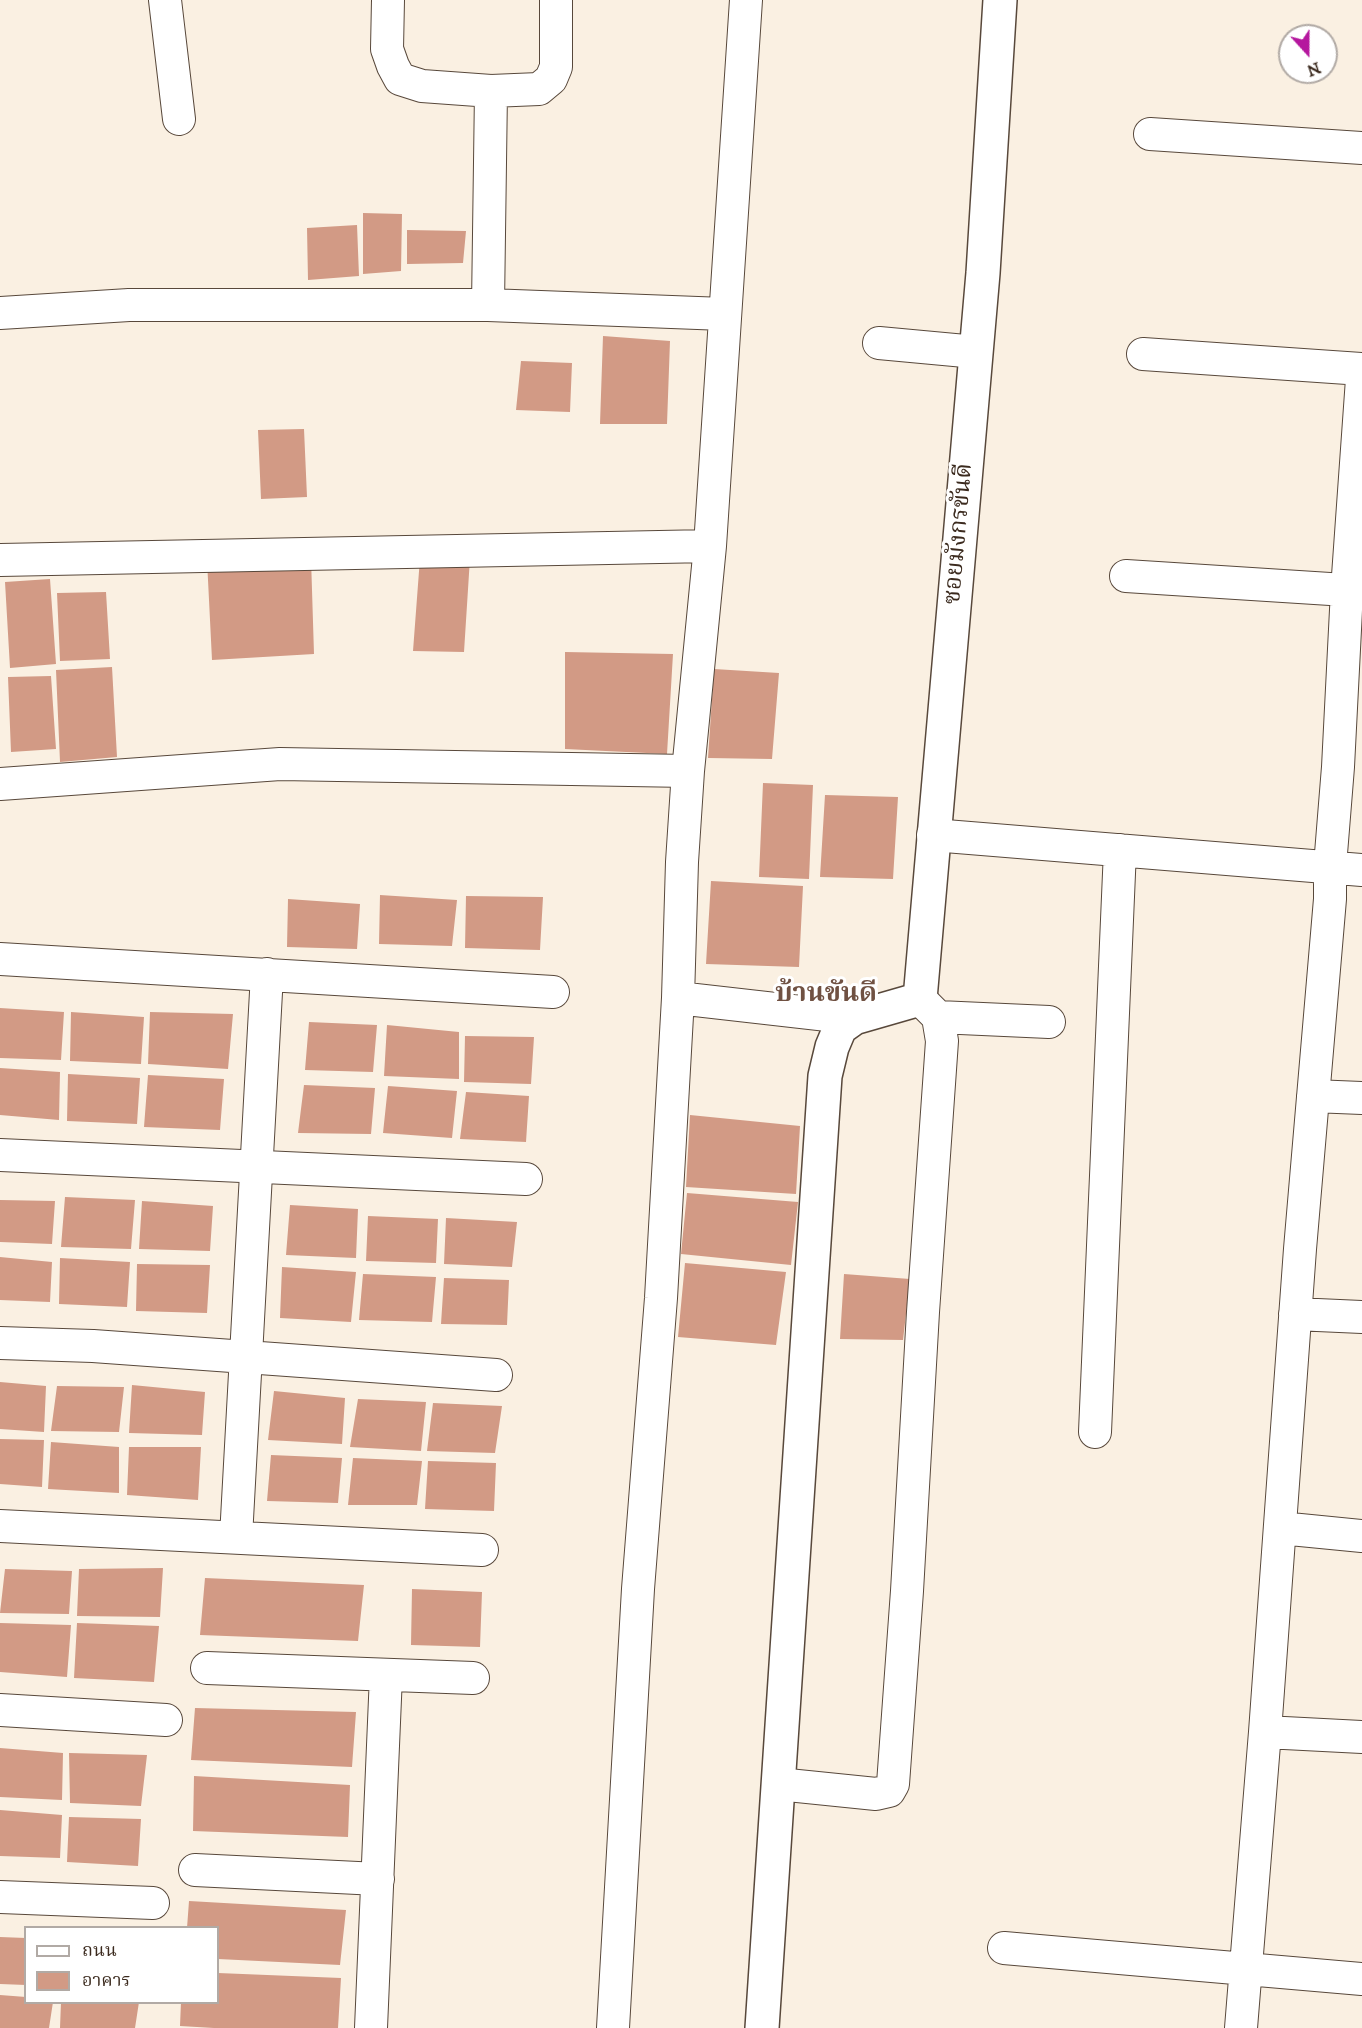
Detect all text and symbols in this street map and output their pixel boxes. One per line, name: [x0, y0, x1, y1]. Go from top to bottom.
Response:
north arrow: [1278, 24, 1338, 84]
text: N: [1304, 57, 1323, 81]
street label: ซอยมังกรขันดี: [939, 462, 981, 606]
district label: บ้านขันดี: [775, 979, 877, 1011]
legend: [24, 1926, 219, 2004]
text: ถนน: [82, 1940, 117, 1962]
text: อาคาร: [82, 1970, 131, 1992]

